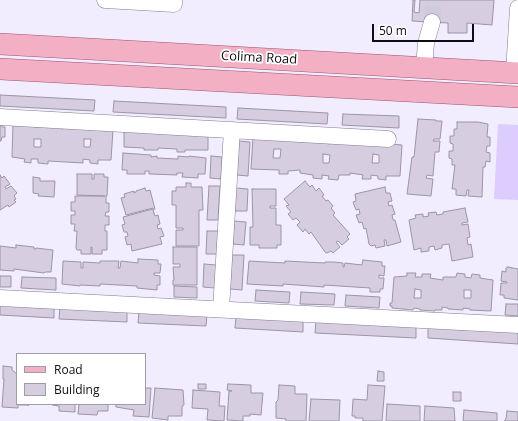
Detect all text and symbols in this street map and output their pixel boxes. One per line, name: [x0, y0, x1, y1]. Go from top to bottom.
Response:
scale bar: [374, 16, 476, 42]
text: 50 m: [379, 22, 407, 39]
street label: Colima Road: [221, 48, 297, 68]
legend: [16, 353, 146, 405]
text: Road: [54, 361, 83, 378]
text: Building: [54, 381, 99, 398]

